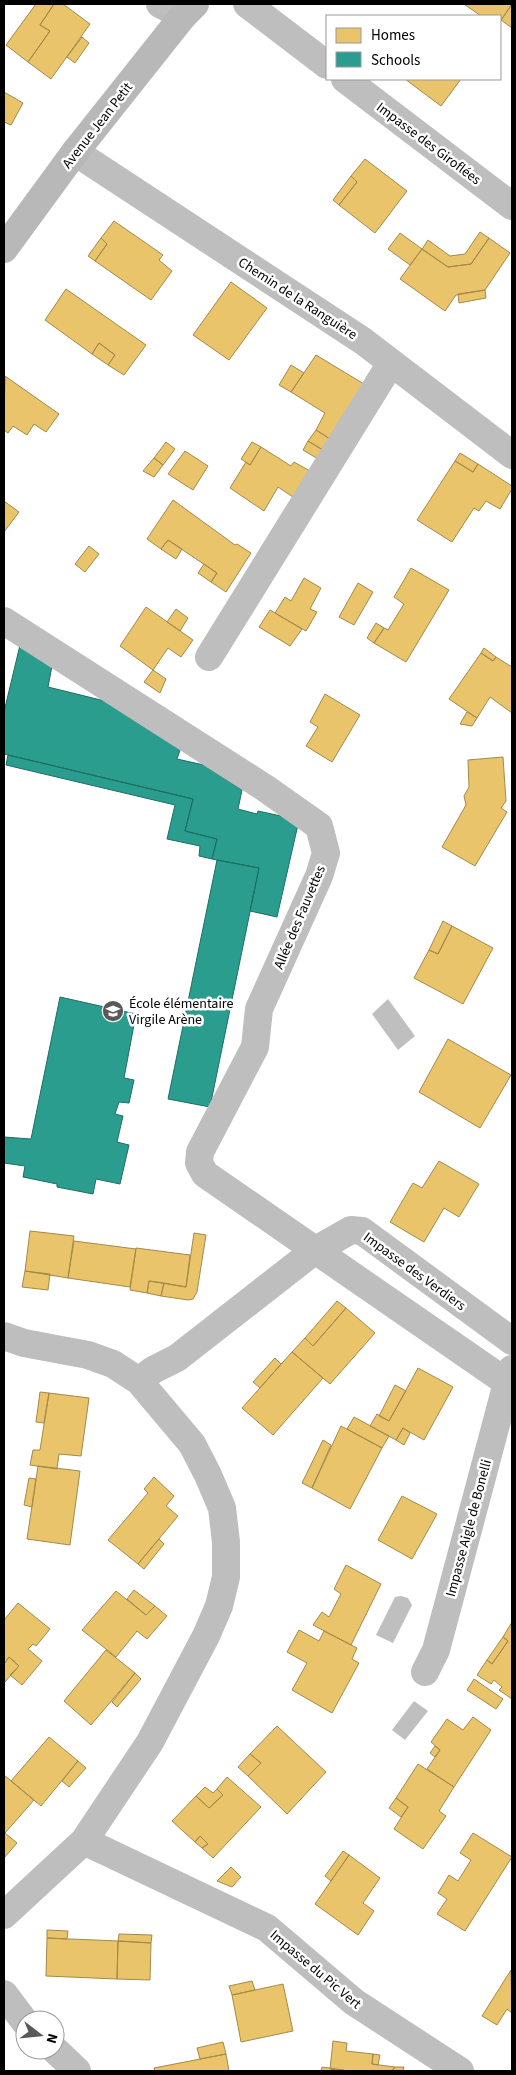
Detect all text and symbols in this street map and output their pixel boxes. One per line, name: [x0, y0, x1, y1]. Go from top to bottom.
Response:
legend: [326, 15, 501, 80]
text: Homes: [371, 25, 415, 46]
text: Schools: [371, 50, 420, 71]
street label: Avenue Jean Petit: [58, 78, 138, 173]
street label: Impasse des Giroflées: [372, 98, 485, 190]
street label: Chemin de la Ranguière: [234, 253, 361, 345]
street label: Allée des Fauvettes: [269, 862, 331, 972]
place label: École élémentaire Virgile Arène: [129, 994, 234, 1030]
school or university icon: École élémentaire Virgile Arène: [101, 999, 125, 1023]
street label: Impasse des Verdiers: [359, 1228, 470, 1316]
street label: Impasse Aigle de Bonelli: [441, 1457, 497, 1599]
street label: Impasse du Pic Vert: [265, 1926, 366, 2014]
north arrow: [15, 2010, 65, 2060]
text: N: [41, 2031, 62, 2046]

